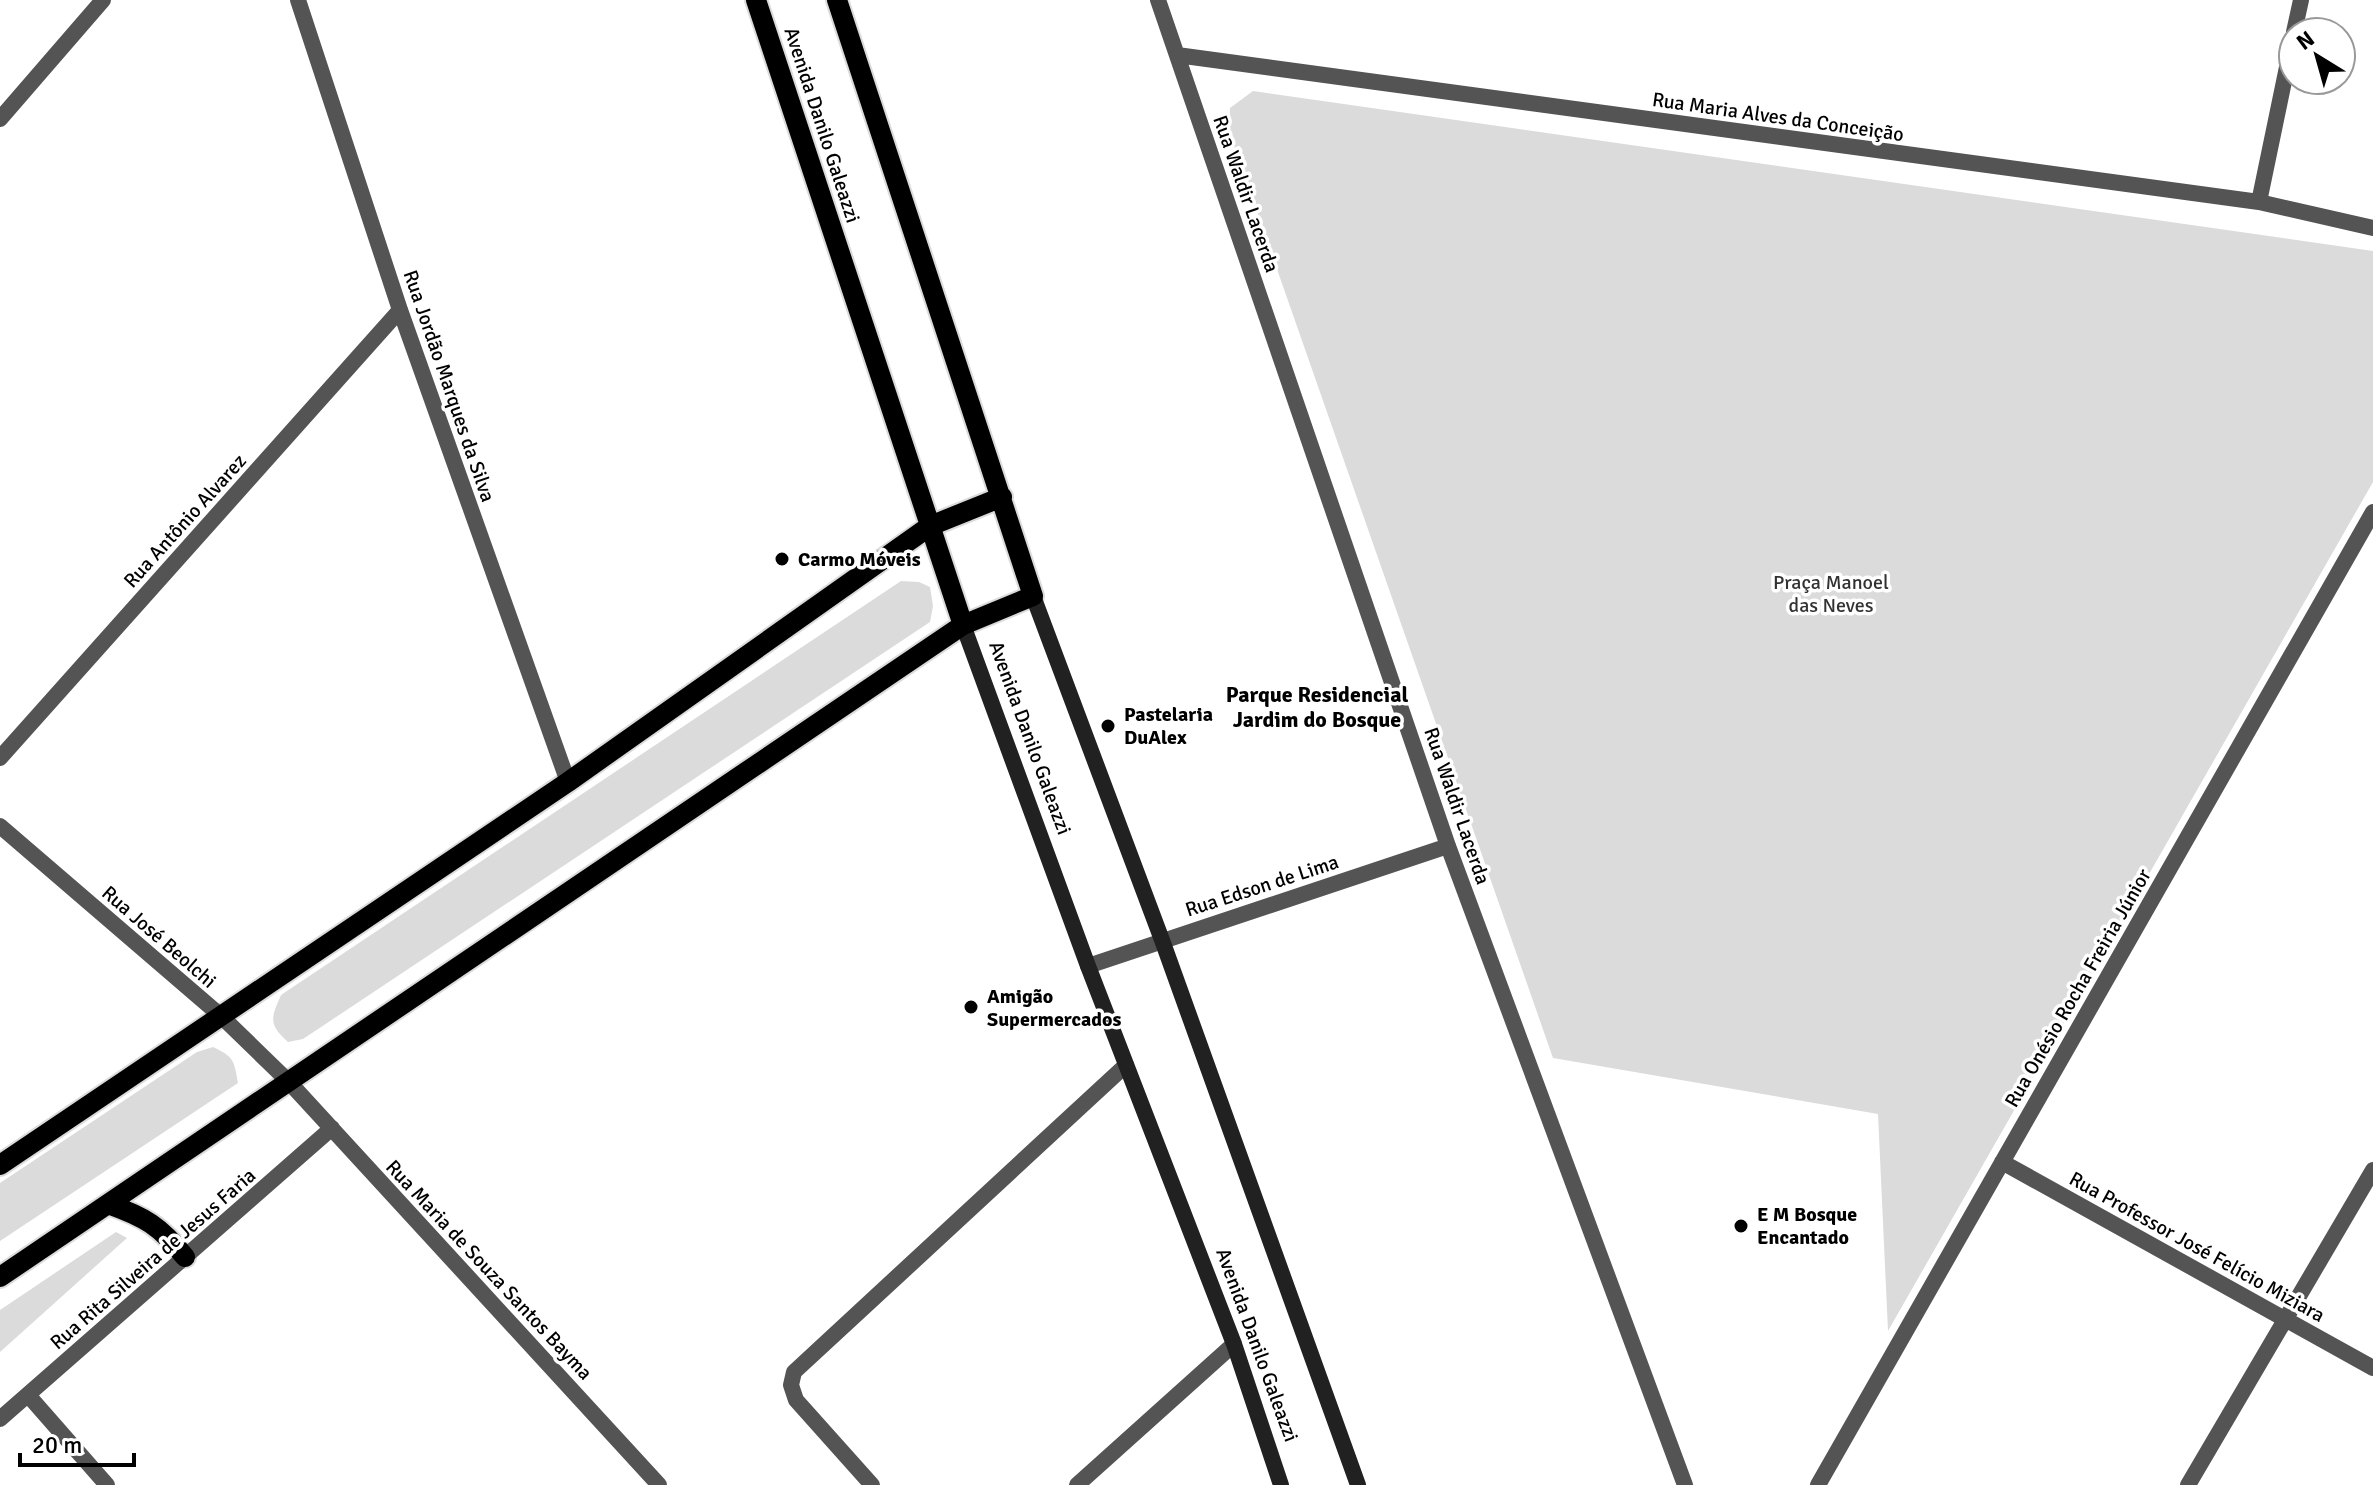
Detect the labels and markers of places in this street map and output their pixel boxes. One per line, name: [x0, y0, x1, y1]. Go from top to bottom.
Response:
place label: Carmo Móveis: [798, 547, 921, 572]
marker: Carmo Móveis: [773, 550, 791, 568]
place label: Pastelaria DuAlex: [1124, 702, 1213, 750]
marker: Pastelaria DuAlex: [1099, 717, 1117, 735]
place label: Amigão Supermercados: [987, 984, 1121, 1032]
marker: Amigão Supermercados: [962, 998, 980, 1016]
place label: E M Bosque Encantado: [1757, 1202, 1857, 1250]
marker: E M Bosque Encantado: [1732, 1217, 1750, 1235]

